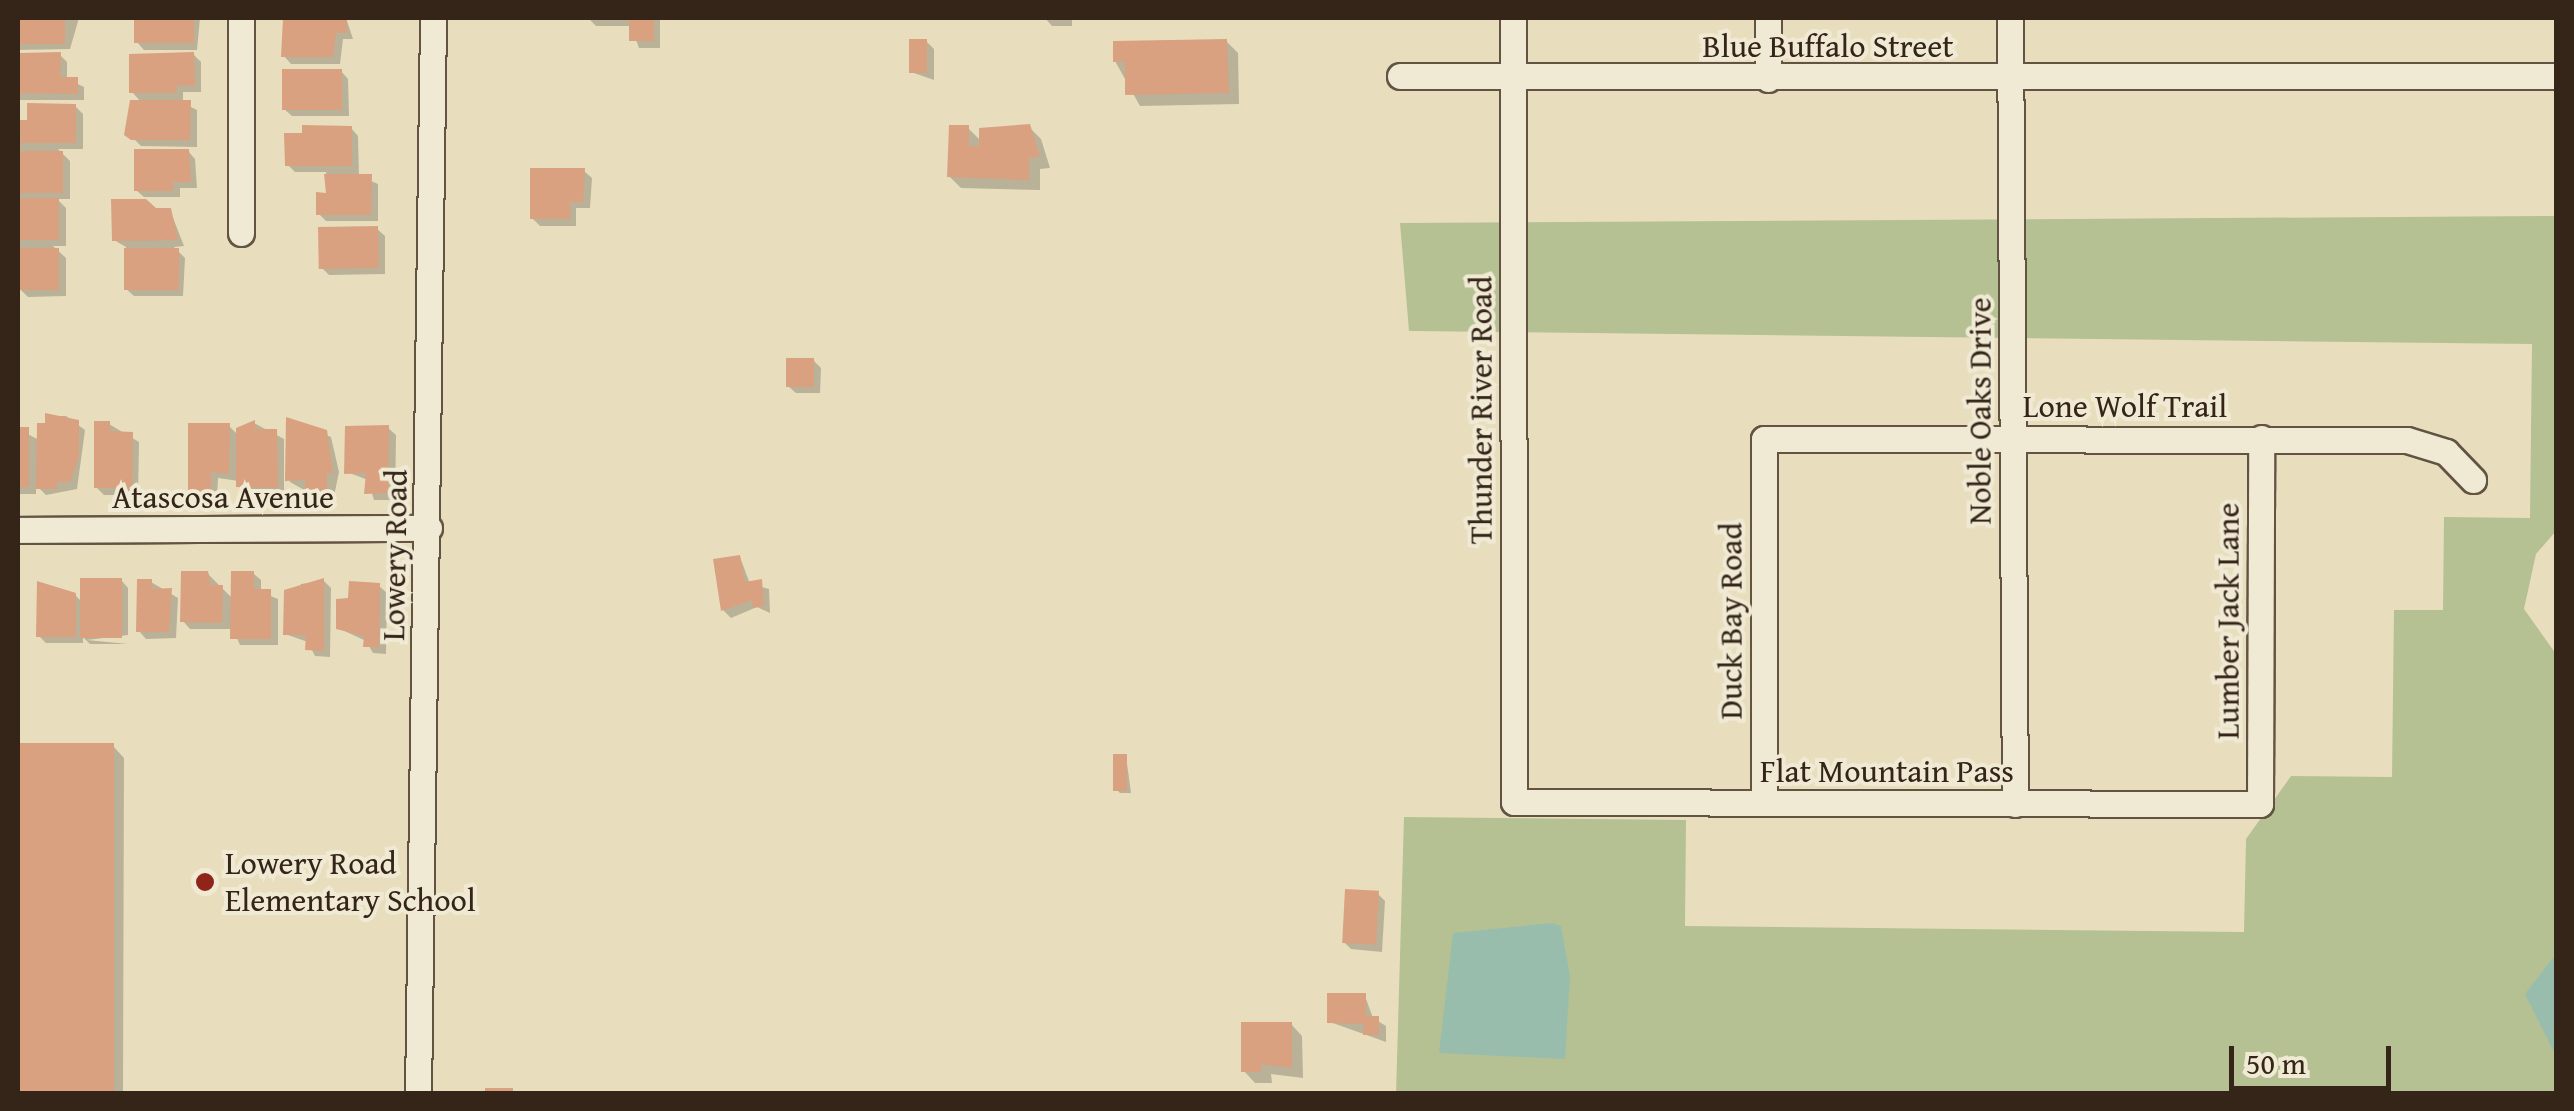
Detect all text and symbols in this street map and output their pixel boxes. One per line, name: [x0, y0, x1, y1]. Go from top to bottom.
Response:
street label: Blue Buffalo Street: [1703, 27, 1953, 65]
street label: Thunder River Road: [1462, 276, 1500, 544]
street label: Noble Oaks Drive: [1961, 297, 1999, 525]
street label: Lone Wolf Trail: [2023, 387, 2227, 425]
street label: Lowery Road: [374, 469, 416, 641]
street label: Atascosa Avenue: [112, 478, 334, 516]
street label: Lumber Jack Lane: [2209, 503, 2247, 739]
street label: Duck Bay Road: [1712, 523, 1750, 719]
street label: Flat Mountain Pass: [1760, 752, 2014, 790]
place label: Lowery Road Elementary School: [225, 845, 476, 920]
marker: Lowery Road Elementary School: [194, 871, 216, 893]
scale bar: [2234, 1026, 2396, 1088]
text: 50 m: [2246, 1041, 2306, 1085]

